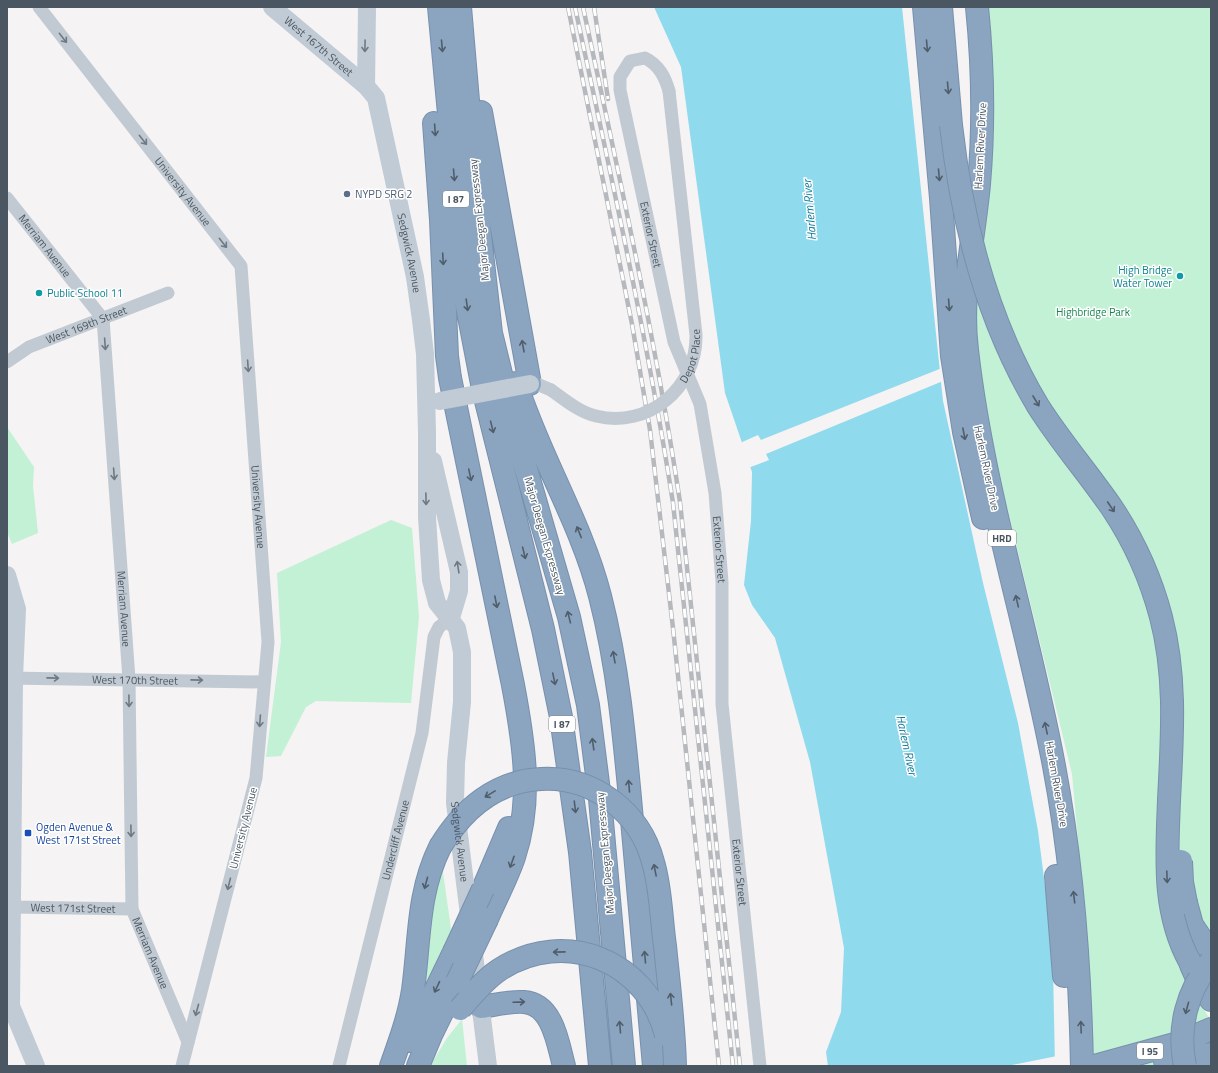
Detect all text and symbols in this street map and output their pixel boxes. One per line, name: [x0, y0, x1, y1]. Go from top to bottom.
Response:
street label: West 167th Street: [281, 13, 357, 80]
one-way arrow: [59, 32, 67, 43]
one-way arrow: [362, 39, 369, 52]
one-way arrow: [439, 39, 446, 52]
one-way arrow: [924, 39, 931, 52]
one-way arrow: [944, 81, 951, 94]
street label: Harlem River Drive: [970, 102, 990, 190]
one-way arrow: [431, 123, 438, 136]
one-way arrow: [139, 135, 147, 146]
street label: University Avenue: [151, 154, 215, 230]
street label: Major Deegan Expressway: [465, 158, 493, 282]
one-way arrow: [450, 168, 458, 181]
one-way arrow: [935, 168, 943, 181]
water label: Harlem River: [797, 177, 821, 241]
place label: NYPD SRG 2: [355, 186, 413, 202]
marker: NYPD SRG 2: [342, 189, 352, 199]
road number: I 87: [443, 191, 469, 207]
street label: Exterior Street: [636, 200, 666, 269]
street label: Merriam Avenue: [15, 211, 75, 281]
street label: Sedgwick Avenue: [393, 212, 425, 294]
one-way arrow: [219, 237, 227, 248]
one-way arrow: [440, 252, 447, 265]
place label: High Bridge Water Tower: [1113, 262, 1172, 291]
marker: High Bridge Water Tower: [1175, 271, 1185, 281]
place label: Public School 11: [47, 285, 123, 301]
marker: Public School 11: [34, 288, 44, 298]
one-way arrow: [463, 298, 471, 311]
one-way arrow: [945, 298, 952, 311]
street label: West 169th Street: [43, 302, 129, 348]
park label: Highbridge Park: [1056, 304, 1131, 320]
street label: Depot Place: [676, 328, 704, 386]
one-way arrow: [101, 337, 108, 350]
one-way arrow: [519, 339, 527, 352]
one-way arrow: [245, 359, 252, 372]
one-way arrow: [1032, 395, 1040, 407]
one-way arrow: [488, 420, 496, 433]
street label: Harlem River Drive: [970, 424, 1004, 512]
one-way arrow: [960, 427, 968, 440]
street label: University Avenue: [247, 465, 269, 550]
one-way arrow: [110, 467, 117, 480]
one-way arrow: [466, 468, 474, 481]
street label: Major Deegan Expressway: [520, 475, 570, 598]
one-way arrow: [422, 492, 430, 505]
one-way arrow: [1107, 501, 1115, 512]
street label: Exterior Street: [709, 515, 730, 584]
one-way arrow: [575, 527, 582, 539]
road number: HRD: [988, 530, 1016, 546]
one-way arrow: [520, 546, 528, 559]
one-way arrow: [454, 561, 462, 574]
street label: Merriam Avenue: [113, 570, 135, 648]
one-way arrow: [493, 595, 501, 608]
one-way arrow: [1012, 595, 1020, 608]
one-way arrow: [564, 611, 572, 624]
one-way arrow: [610, 651, 618, 664]
street label: West 170th Street: [92, 671, 178, 689]
one-way arrow: [550, 672, 558, 685]
one-way arrow: [46, 674, 59, 682]
one-way arrow: [190, 677, 203, 684]
one-way arrow: [125, 694, 133, 707]
water label: Harlem River: [891, 713, 923, 779]
one-way arrow: [257, 714, 264, 727]
road number: I 87: [549, 716, 575, 732]
one-way arrow: [1042, 721, 1050, 734]
one-way arrow: [589, 738, 597, 751]
street label: Harlem River Drive: [1042, 740, 1072, 829]
one-way arrow: [625, 780, 633, 793]
street label: University Avenue: [225, 785, 261, 870]
one-way arrow: [485, 790, 496, 798]
street label: Major Deegan Expressway: [592, 791, 618, 915]
street label: Undercliff Avenue: [378, 798, 413, 882]
one-way arrow: [571, 800, 579, 813]
street label: Sedgwick Avenue: [447, 801, 473, 883]
place label: Ogden Avenue & West 171st Street: [36, 819, 121, 848]
one-way arrow: [127, 824, 134, 837]
marker: Ogden Avenue & West 171st Street: [23, 828, 33, 838]
street label: Exterior Street: [728, 838, 751, 907]
one-way arrow: [508, 855, 515, 868]
one-way arrow: [651, 864, 659, 877]
one-way arrow: [1163, 870, 1171, 883]
one-way arrow: [422, 876, 429, 889]
one-way arrow: [225, 877, 232, 890]
one-way arrow: [1070, 891, 1078, 904]
street label: West 171st Street: [30, 899, 116, 917]
street label: Merriam Avenue: [128, 915, 173, 992]
one-way arrow: [553, 948, 566, 956]
one-way arrow: [641, 951, 648, 964]
one-way arrow: [433, 980, 440, 992]
one-way arrow: [667, 993, 674, 1006]
one-way arrow: [512, 999, 525, 1006]
one-way arrow: [1183, 1001, 1190, 1014]
one-way arrow: [192, 1003, 200, 1016]
one-way arrow: [617, 1021, 624, 1034]
one-way arrow: [1078, 1021, 1085, 1034]
road number: I 95: [1137, 1043, 1163, 1059]

